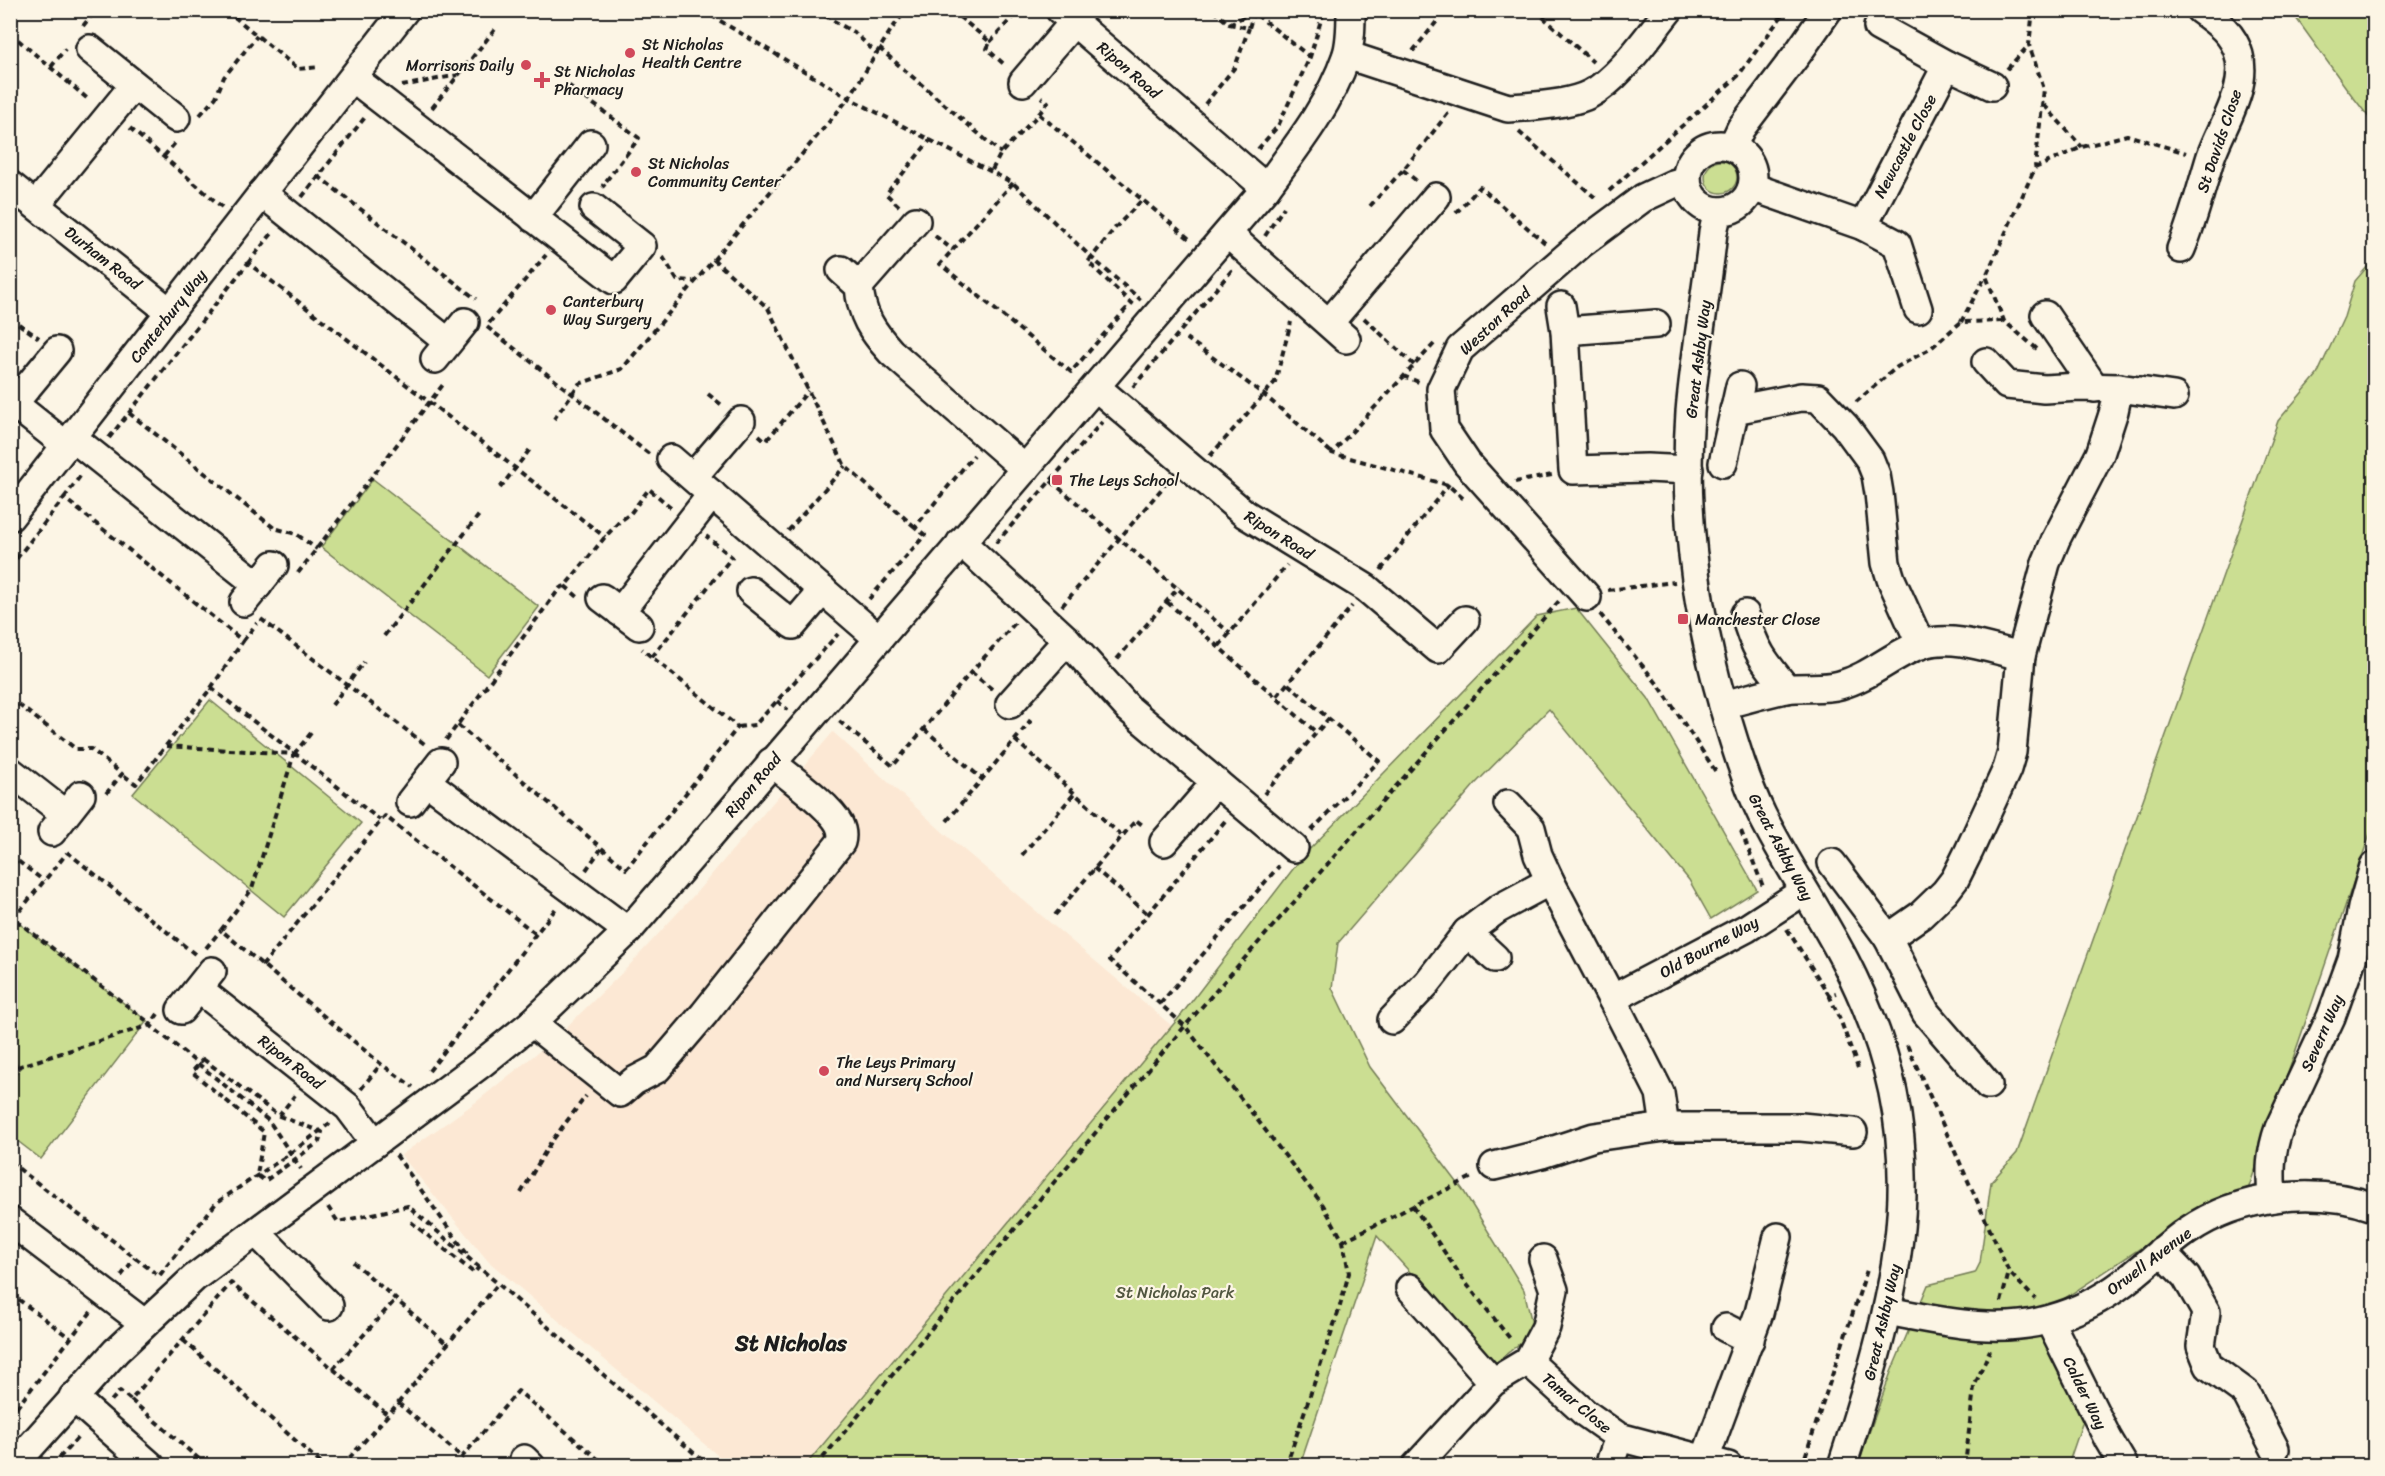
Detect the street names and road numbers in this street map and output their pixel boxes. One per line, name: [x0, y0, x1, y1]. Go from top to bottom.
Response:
street label: Ripon Road: [1090, 34, 1169, 107]
street label: St Davids Close: [2188, 85, 2250, 197]
street label: Newcastle Close: [1865, 89, 1945, 203]
street label: Durham Road: [58, 218, 149, 299]
street label: Canterbury Way: [122, 262, 215, 370]
street label: Weston Road: [1452, 279, 1539, 362]
street label: Great Ashby Way: [1676, 298, 1720, 420]
street label: Ripon Road: [1238, 502, 1321, 569]
street label: Ripon Road: [717, 745, 790, 824]
street label: Great Ashby Way: [1740, 788, 1822, 907]
street label: Old Bourne Way: [1654, 907, 1765, 986]
street label: Severn Way: [2292, 989, 2352, 1076]
street label: Ripon Road: [252, 1027, 332, 1098]
street label: Orwell Avenue: [2100, 1219, 2198, 1303]
street label: Great Ashby Way: [1854, 1260, 1910, 1383]
street label: Calder Way: [2055, 1351, 2116, 1435]
street label: Tamar Close: [1535, 1365, 1619, 1441]

